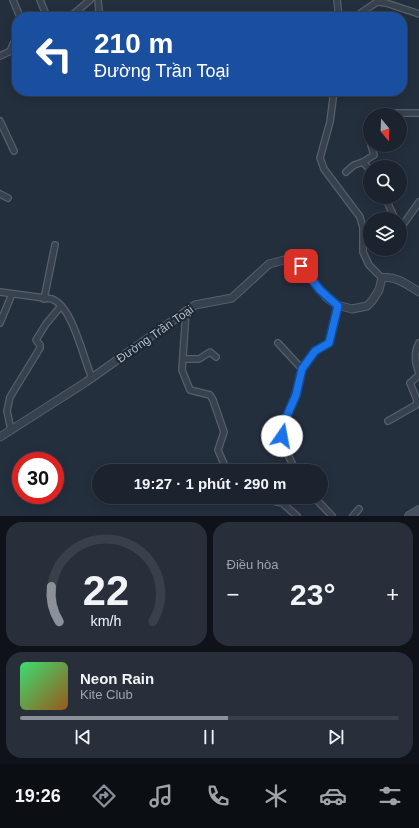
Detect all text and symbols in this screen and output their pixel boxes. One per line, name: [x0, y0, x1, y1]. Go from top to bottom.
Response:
icon: left: [28, 28, 80, 80]
text: 210 m: [94, 28, 173, 59]
text: Đường Trần Toại: [94, 61, 230, 81]
north arrow: [363, 108, 407, 152]
map controls: [363, 108, 407, 256]
button: search: [363, 160, 407, 204]
button: layers: [363, 212, 407, 256]
pin: [284, 249, 318, 283]
icon: arrive: [290, 255, 312, 277]
street label: Đường Trần Toại: [114, 302, 196, 366]
position arrow: [261, 415, 303, 457]
speed limit sign: 30: [12, 452, 64, 504]
text: 19:27 · 1 phút · 290 m: [134, 475, 286, 492]
text: Điều hòa: [227, 557, 279, 572]
text: 22: [83, 567, 129, 614]
text: 23°: [290, 578, 335, 611]
text: −: [227, 582, 239, 607]
text: +: [386, 582, 399, 607]
text: km/h: [91, 613, 122, 629]
text: Neon Rain: [80, 670, 154, 687]
text: Kite Club: [80, 687, 133, 702]
icon: previous: [72, 726, 94, 748]
icon: pause: [198, 726, 220, 748]
icon: next: [325, 726, 347, 748]
icon: directions: [90, 782, 118, 810]
icon: music: [147, 782, 175, 810]
icon: phone: [204, 782, 232, 810]
icon: climate: [262, 782, 290, 810]
icon: car: [319, 782, 347, 810]
icon: filters: [376, 782, 404, 810]
text: 19:26: [15, 786, 61, 806]

